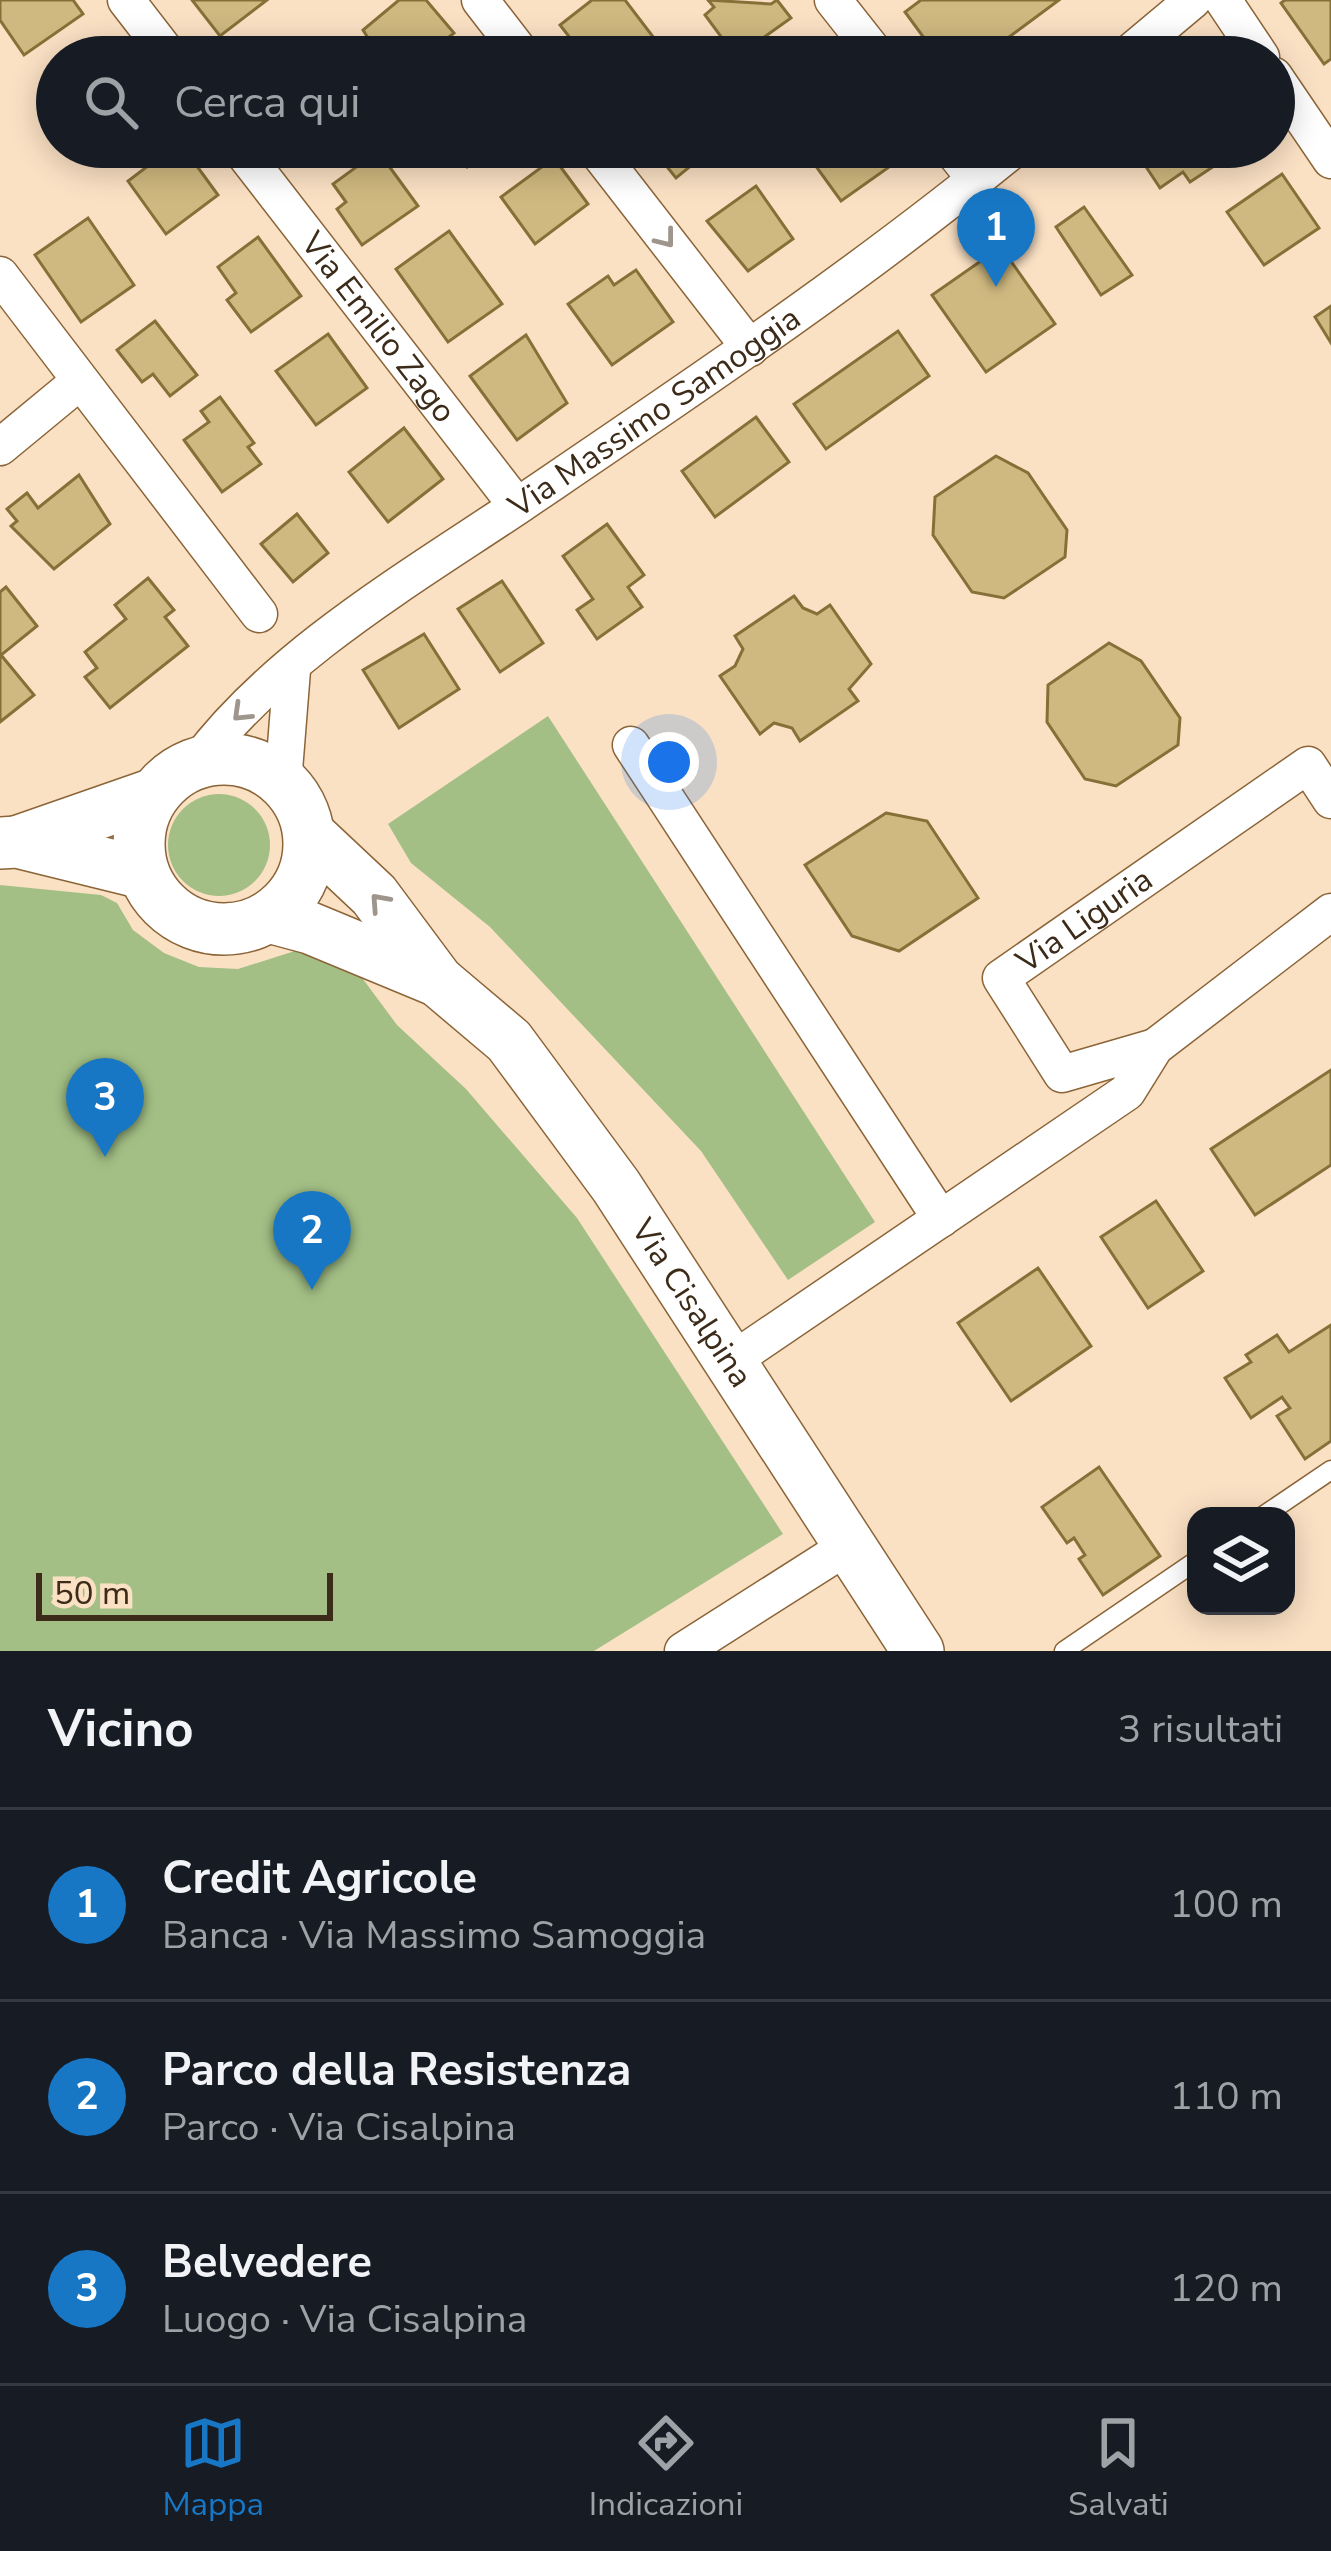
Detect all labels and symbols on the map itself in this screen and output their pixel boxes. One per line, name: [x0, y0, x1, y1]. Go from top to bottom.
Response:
pin: 1: [957, 188, 1035, 287]
street label: Via Emilio Zago: [290, 222, 467, 432]
one-way arrow: [652, 226, 673, 248]
street label: Via Massimo Samoggia: [499, 296, 809, 529]
one-way arrow: [233, 698, 255, 720]
your location: [639, 732, 699, 792]
street label: Via Liguria: [1006, 857, 1162, 984]
one-way arrow: [372, 894, 393, 916]
pin: 3: [66, 1058, 144, 1157]
pin: 2: [273, 1191, 351, 1290]
street label: Via Cisalpina: [620, 1209, 763, 1396]
scale bar: [36, 1567, 333, 1620]

